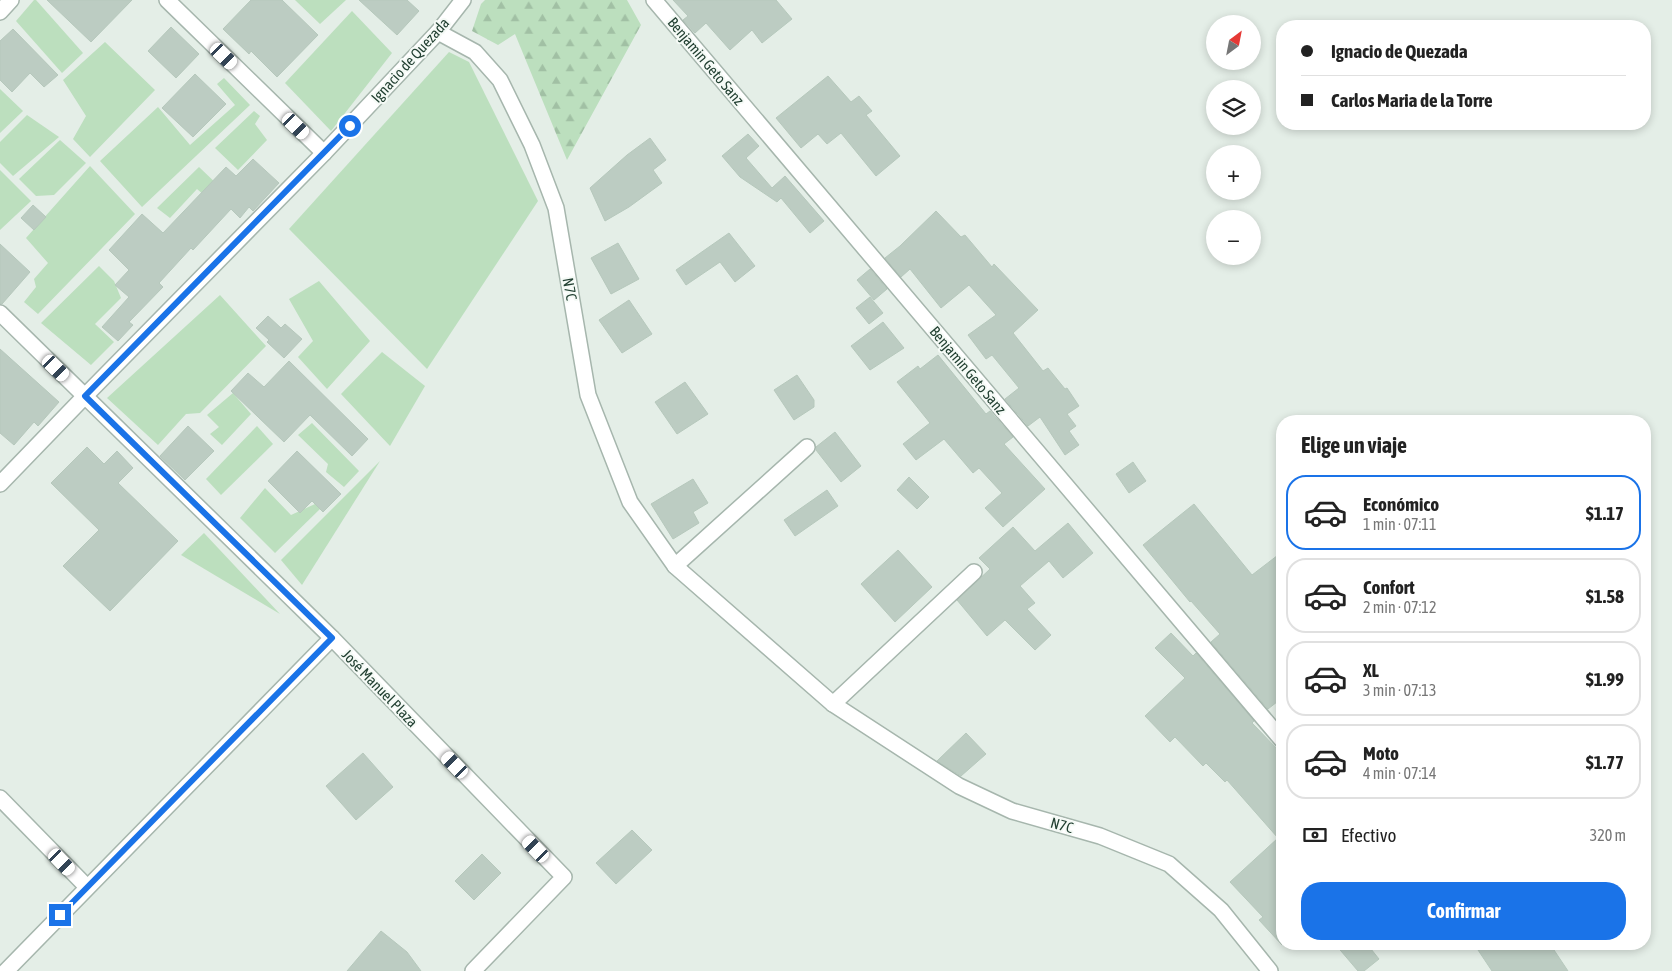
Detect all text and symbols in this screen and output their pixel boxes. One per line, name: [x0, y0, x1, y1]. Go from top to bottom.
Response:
street label: Ignacio de Quezada: [368, 14, 452, 106]
street label: Benjamin Geto Sanz: [664, 14, 748, 109]
north arrow: [1206, 15, 1261, 70]
map controls: [1206, 15, 1261, 265]
car: [207, 40, 240, 72]
text: Ignacio de Quezada: [1331, 40, 1468, 62]
button: layers: [1206, 80, 1261, 135]
text: Carlos Maria de la Torre: [1331, 89, 1493, 111]
car: [279, 110, 312, 142]
route start: [339, 115, 361, 137]
button: +: [1206, 145, 1261, 200]
button: −: [1206, 210, 1261, 265]
street label: N7C: [560, 276, 580, 302]
street label: Benjamin Geto Sanz: [926, 323, 1010, 418]
car: [39, 352, 72, 384]
text: Elige un viaje: [1301, 432, 1407, 458]
icon: car: [1303, 490, 1348, 535]
text: Económico: [1363, 493, 1439, 515]
text: $1.17: [1586, 502, 1624, 524]
text: 1 min · 07:11: [1363, 515, 1436, 533]
icon: car: [1303, 573, 1348, 618]
text: Confort: [1363, 576, 1415, 598]
text: $1.58: [1586, 585, 1624, 607]
text: 2 min · 07:12: [1363, 598, 1436, 616]
street label: José Manuel Plaza: [339, 646, 421, 730]
icon: car: [1303, 656, 1348, 701]
text: XL: [1363, 659, 1379, 681]
text: $1.99: [1586, 668, 1624, 690]
text: 3 min · 07:13: [1363, 681, 1436, 699]
icon: car: [1303, 739, 1348, 784]
text: Moto: [1363, 742, 1399, 764]
car: [439, 749, 470, 781]
text: $1.77: [1586, 751, 1624, 773]
text: 4 min · 07:14: [1363, 764, 1436, 782]
street label: N7C: [1049, 814, 1075, 836]
icon: cash: [1301, 821, 1329, 849]
text: Efectivo: [1341, 824, 1396, 846]
text: 320 m: [1590, 826, 1626, 844]
car: [520, 833, 551, 865]
car: [46, 846, 77, 878]
button: Confirmar: [1301, 882, 1626, 940]
route end: [49, 904, 71, 926]

